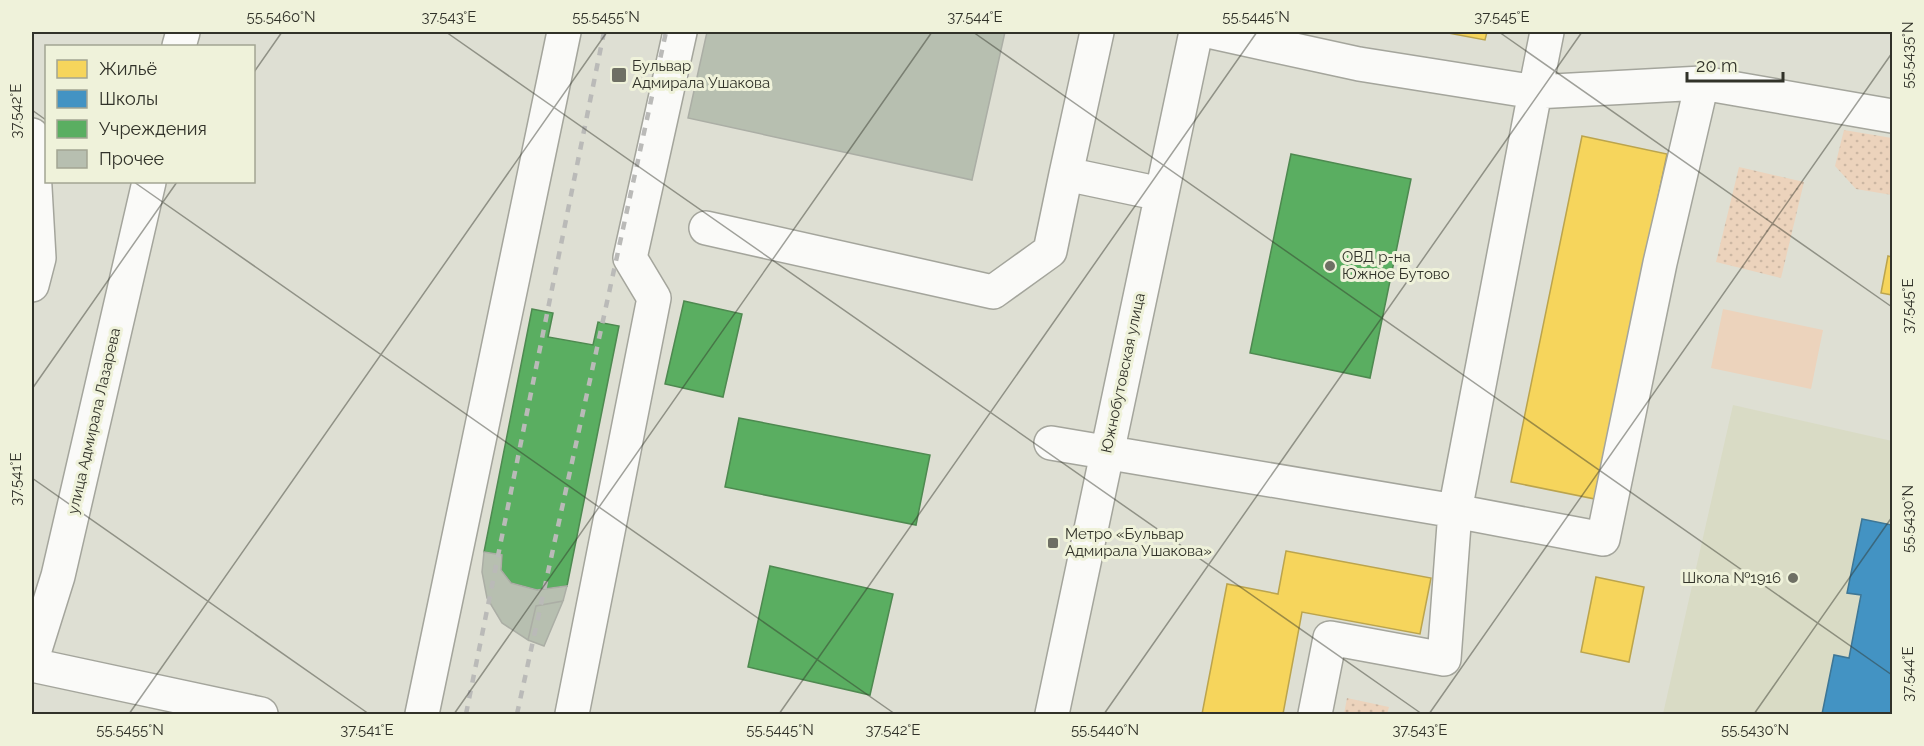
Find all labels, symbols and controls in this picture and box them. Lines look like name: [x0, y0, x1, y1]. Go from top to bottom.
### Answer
text: 55.5460°N: [246, 8, 316, 26]
text: 37.543°E: [422, 8, 476, 26]
text: 55.5455°N: [572, 8, 640, 26]
text: 37.544°E: [947, 8, 1003, 26]
text: 55.5445°N: [1222, 8, 1290, 26]
text: 37.545°E: [1474, 8, 1530, 26]
text: 55.5435°N: [1899, 21, 1917, 89]
legend: [45, 45, 255, 183]
scale bar: [1687, 45, 1783, 83]
text: 20 m: [1696, 55, 1738, 76]
place label: Бульвар Адмирала Ушакова: [632, 57, 770, 92]
text: Жильё: [99, 58, 157, 79]
marker: Бульвар Адмирала Ушакова: [610, 66, 628, 84]
text: 37.542°E: [7, 84, 25, 138]
text: Школы: [99, 88, 158, 109]
text: Учреждения: [99, 118, 207, 139]
text: Прочее: [99, 148, 165, 169]
place label: ОВД р-на Южное Бутово: [1342, 248, 1450, 283]
marker: ОВД р-на Южное Бутово: [1323, 259, 1337, 273]
text: 37.545°E: [1899, 278, 1917, 334]
street label: Южнобутовская улица: [1097, 291, 1149, 455]
street label: улица Адмирала Лазарева: [64, 326, 124, 516]
text: 37.541°E: [7, 452, 25, 506]
text: 55.5430°N: [1899, 485, 1917, 553]
place label: Метро «Бульвар Адмирала Ушакова»: [1065, 525, 1212, 560]
marker: Метро «Бульвар Адмирала Ушакова»: [1046, 536, 1060, 550]
place label: Школа №1916: [1682, 569, 1781, 587]
marker: Школа №1916: [1786, 571, 1800, 585]
text: 37.544°E: [1899, 646, 1917, 702]
text: 55.5455°N: [96, 721, 164, 739]
text: 37.541°E: [340, 721, 394, 739]
text: 55.5445°N: [746, 721, 814, 739]
text: 37.542°E: [866, 721, 920, 739]
text: 55.5440°N: [1071, 721, 1139, 739]
text: 37.543°E: [1393, 721, 1447, 739]
text: 55.5430°N: [1721, 721, 1789, 739]

